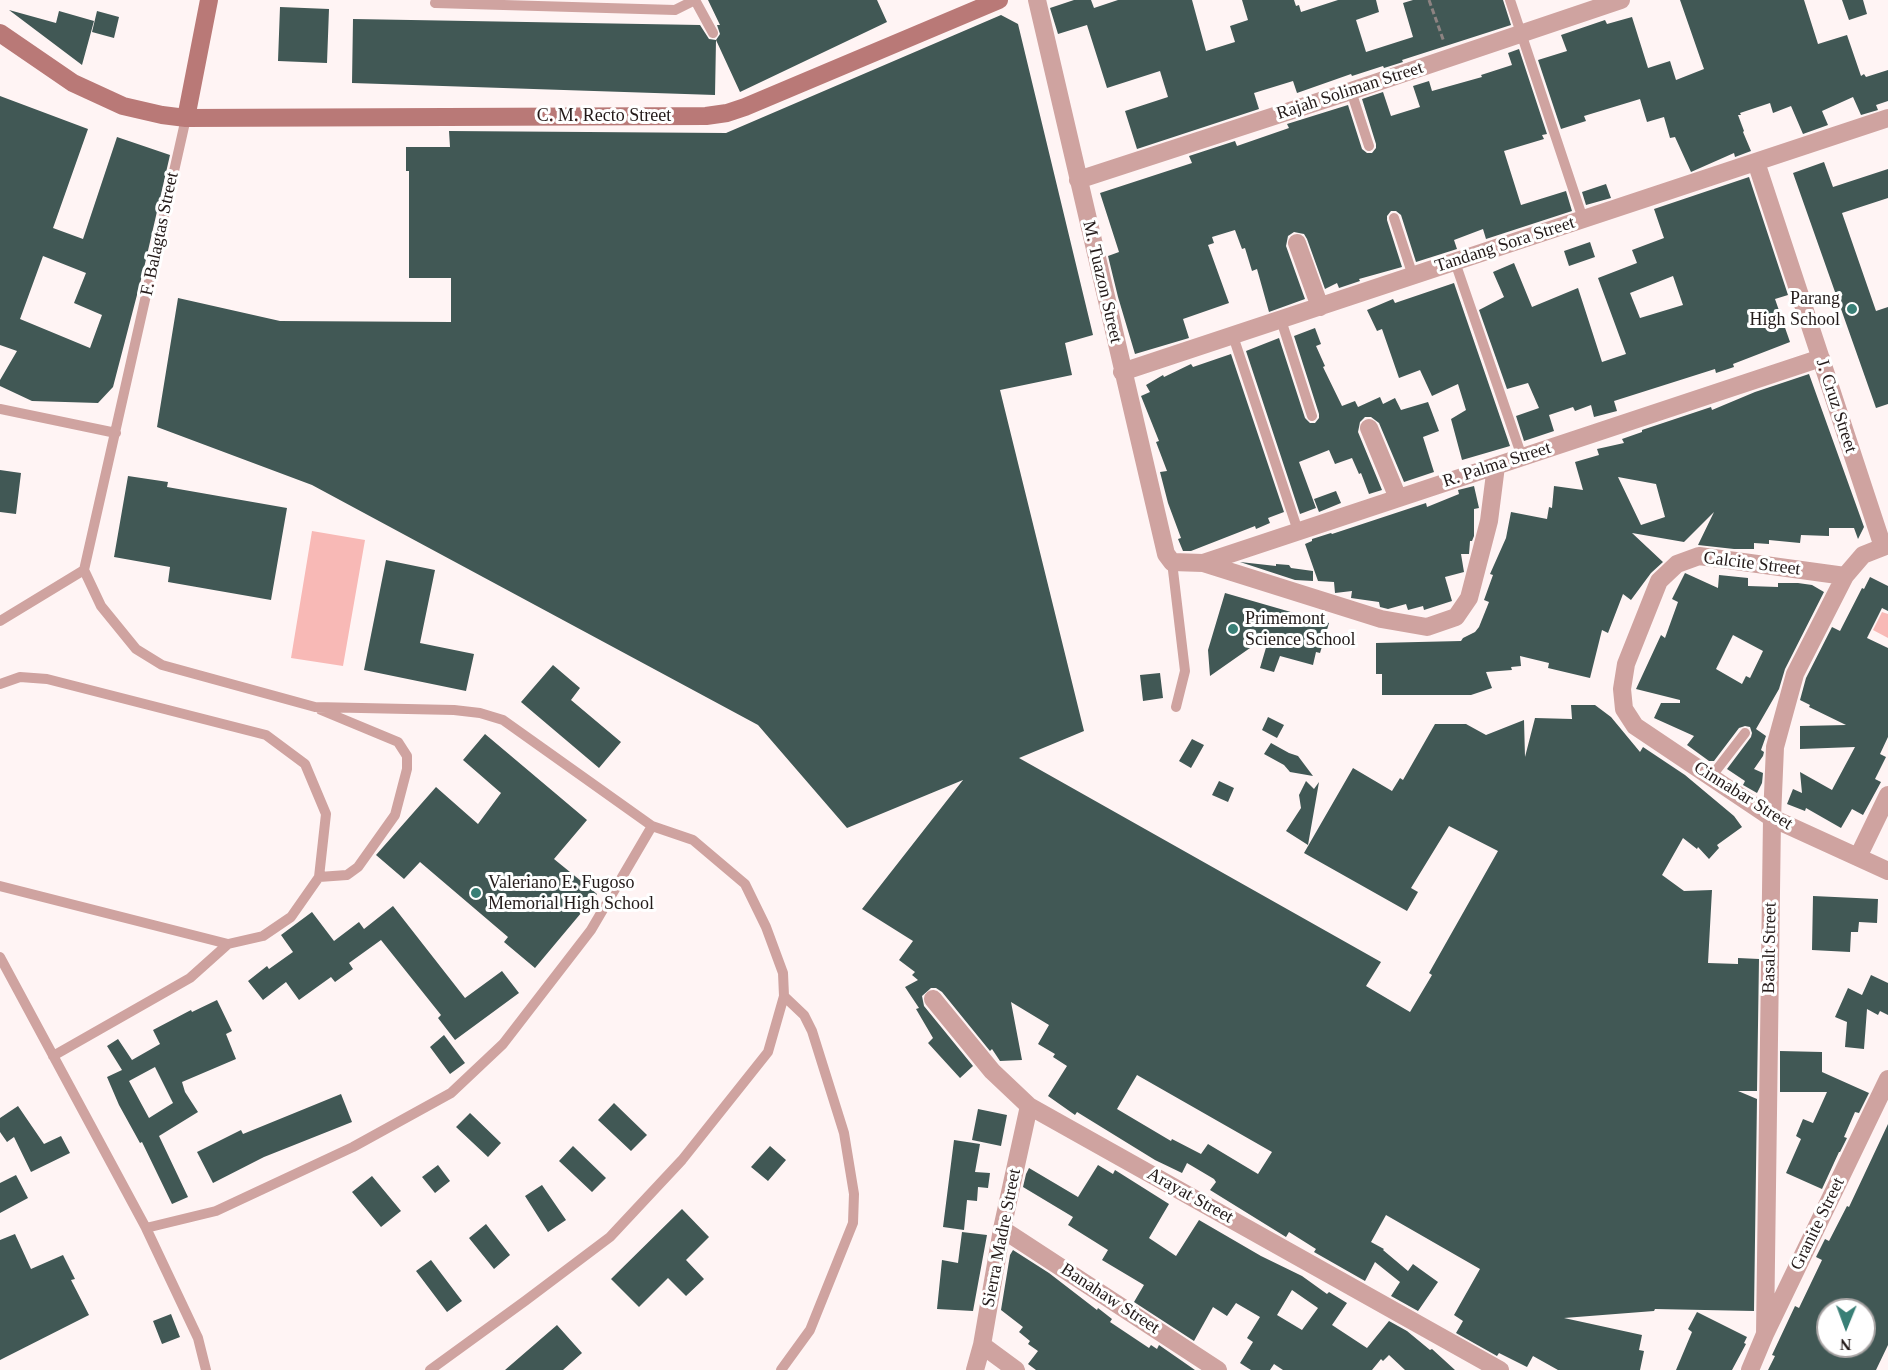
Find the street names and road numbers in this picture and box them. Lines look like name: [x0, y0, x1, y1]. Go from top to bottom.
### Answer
street label: Rajah Soliman Street: [1274, 57, 1426, 125]
street label: C. M. Recto Street: [537, 105, 671, 127]
street label: F. Balagtas Street: [136, 170, 184, 298]
street label: Tandang Sora Street: [1432, 212, 1578, 278]
street label: M. Tuazon Street: [1077, 219, 1127, 345]
street label: J. Cruz Street: [1811, 356, 1861, 456]
street label: R. Palma Street: [1440, 437, 1554, 493]
street label: Calcite Street: [1702, 547, 1802, 581]
street label: Cinnabar Street: [1690, 757, 1796, 835]
street label: Basalt Street: [1758, 902, 1782, 994]
street label: Arayat Street: [1143, 1163, 1237, 1229]
street label: Sierra Madre Street: [978, 1167, 1026, 1309]
street label: Granite Street: [1786, 1174, 1850, 1274]
street label: Banahaw Street: [1057, 1259, 1163, 1339]

